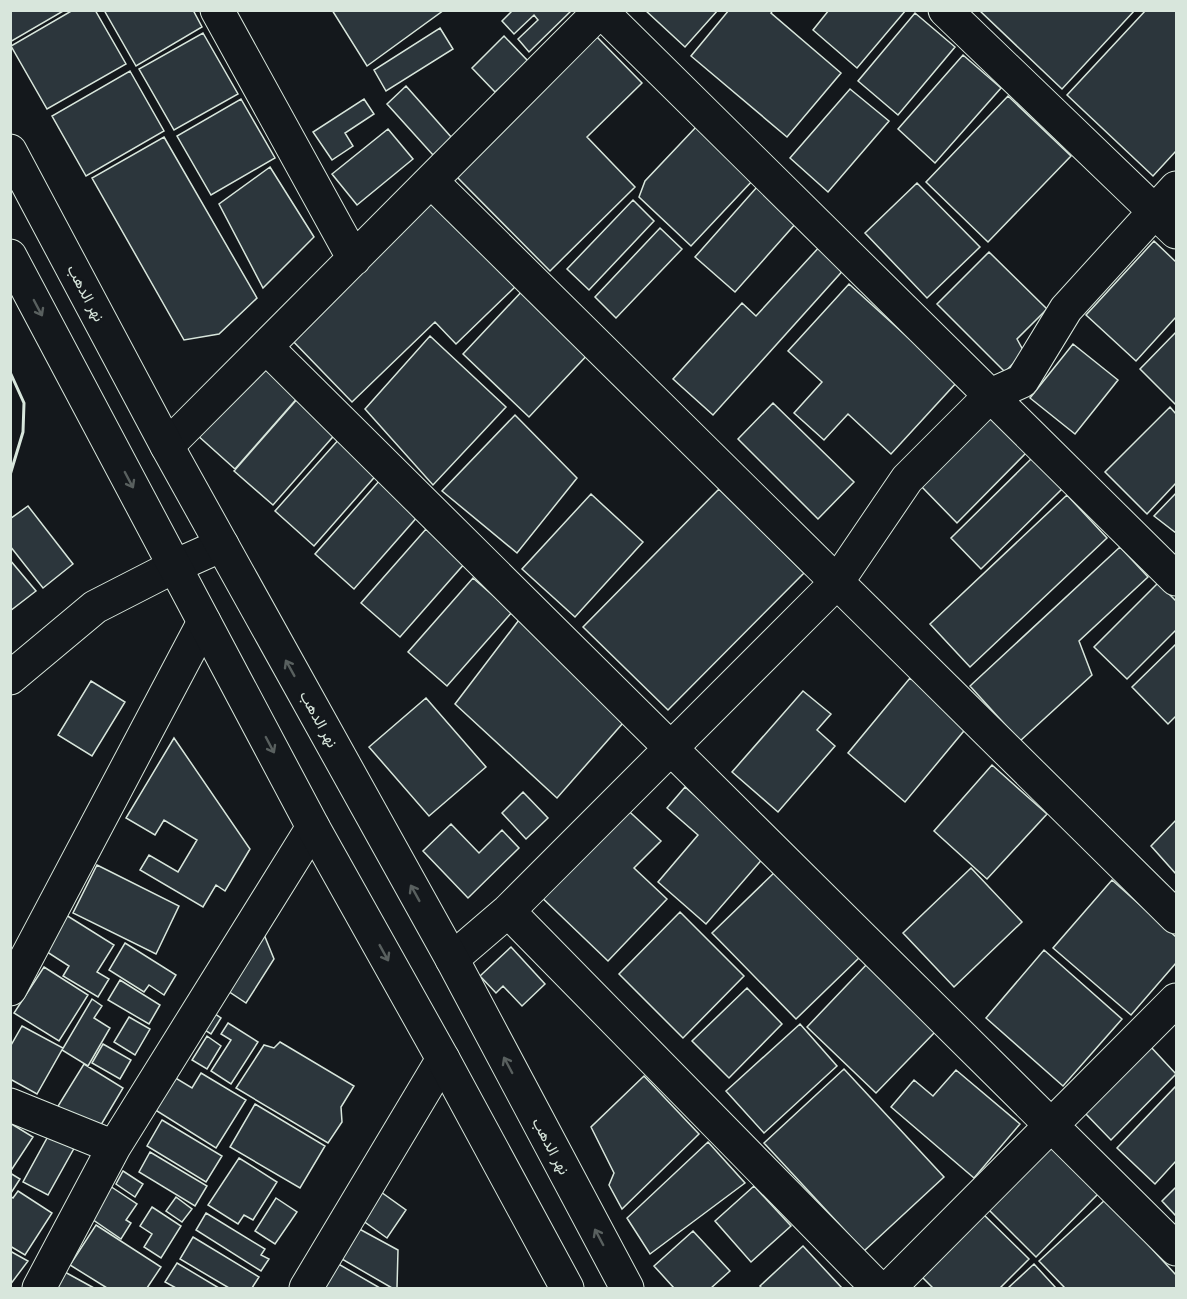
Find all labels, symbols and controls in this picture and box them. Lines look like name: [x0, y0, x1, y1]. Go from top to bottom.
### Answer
street label: نهر الدهب: [63, 262, 108, 325]
one-way arrow: [33, 298, 44, 316]
one-way arrow: [124, 471, 136, 489]
one-way arrow: [284, 659, 295, 677]
street label: نهر الدهب: [296, 688, 341, 751]
one-way arrow: [264, 736, 276, 753]
one-way arrow: [409, 885, 421, 902]
one-way arrow: [378, 944, 390, 961]
one-way arrow: [502, 1056, 513, 1074]
street label: نهر الدهب: [528, 1115, 573, 1178]
one-way arrow: [593, 1229, 605, 1246]

